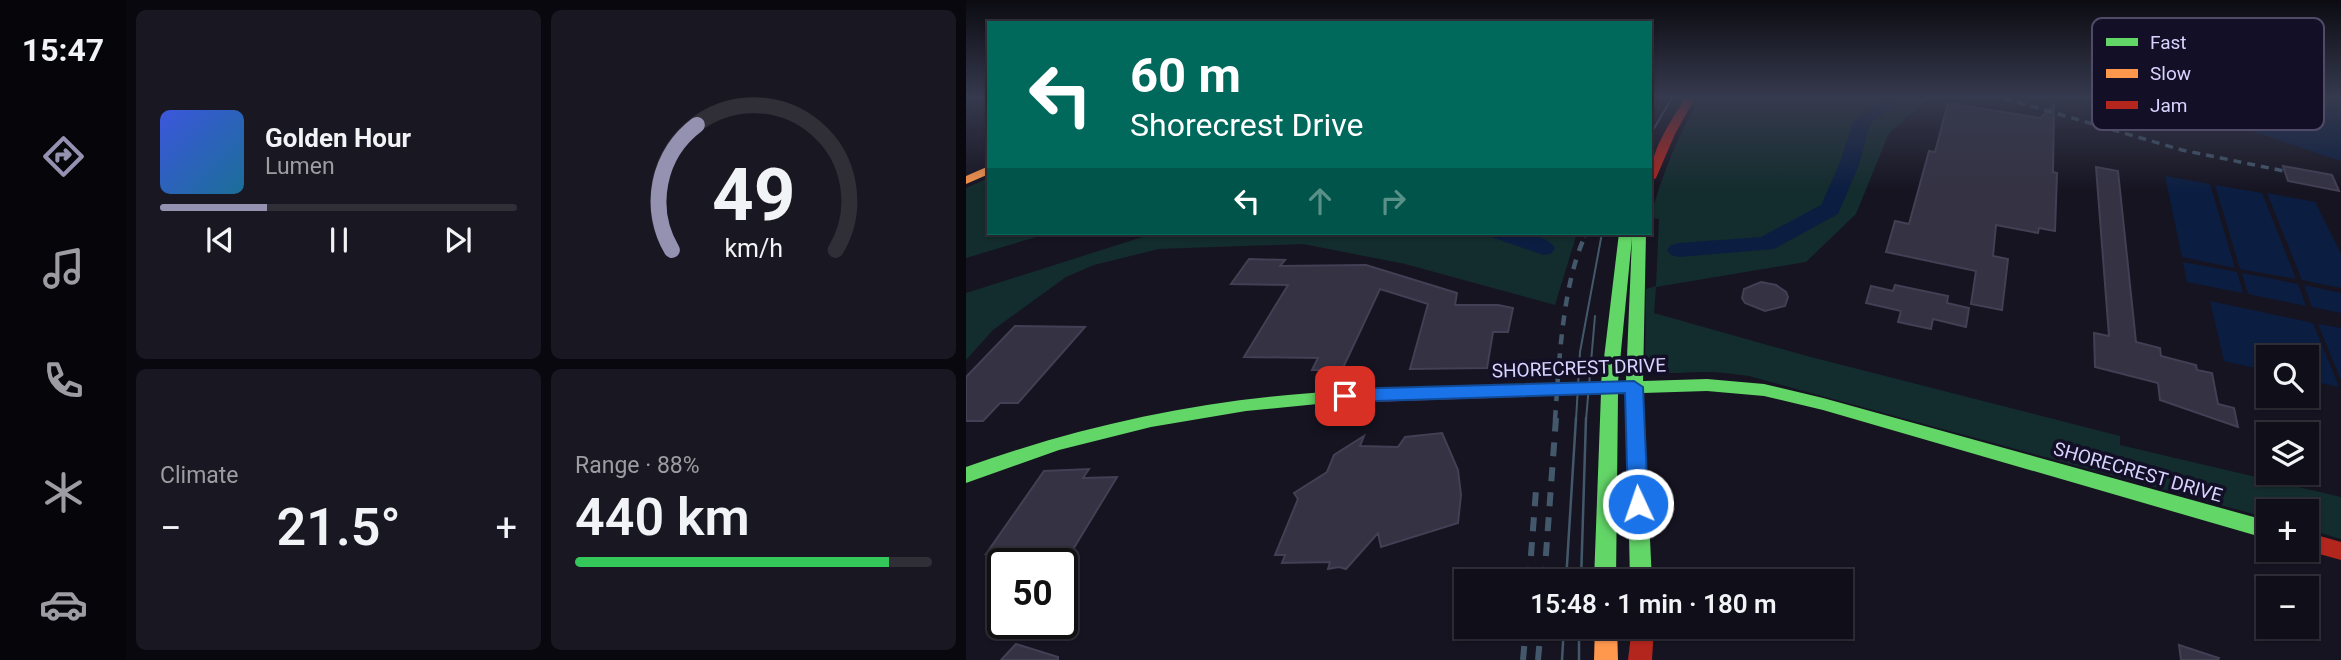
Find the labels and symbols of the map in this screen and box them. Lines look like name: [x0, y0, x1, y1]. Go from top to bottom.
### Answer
legend: [2092, 18, 2324, 130]
text: Fast: [2150, 31, 2187, 54]
text: Slow: [2150, 62, 2191, 85]
text: Jam: [2150, 94, 2187, 117]
street label: SHORECREST DRIVE: [1491, 353, 1667, 383]
pin: [1315, 366, 1375, 426]
street label: SHORECREST DRIVE: [2051, 437, 2225, 507]
position arrow: [1601, 467, 1675, 541]
speed limit sign: 50: [987, 548, 1078, 639]

